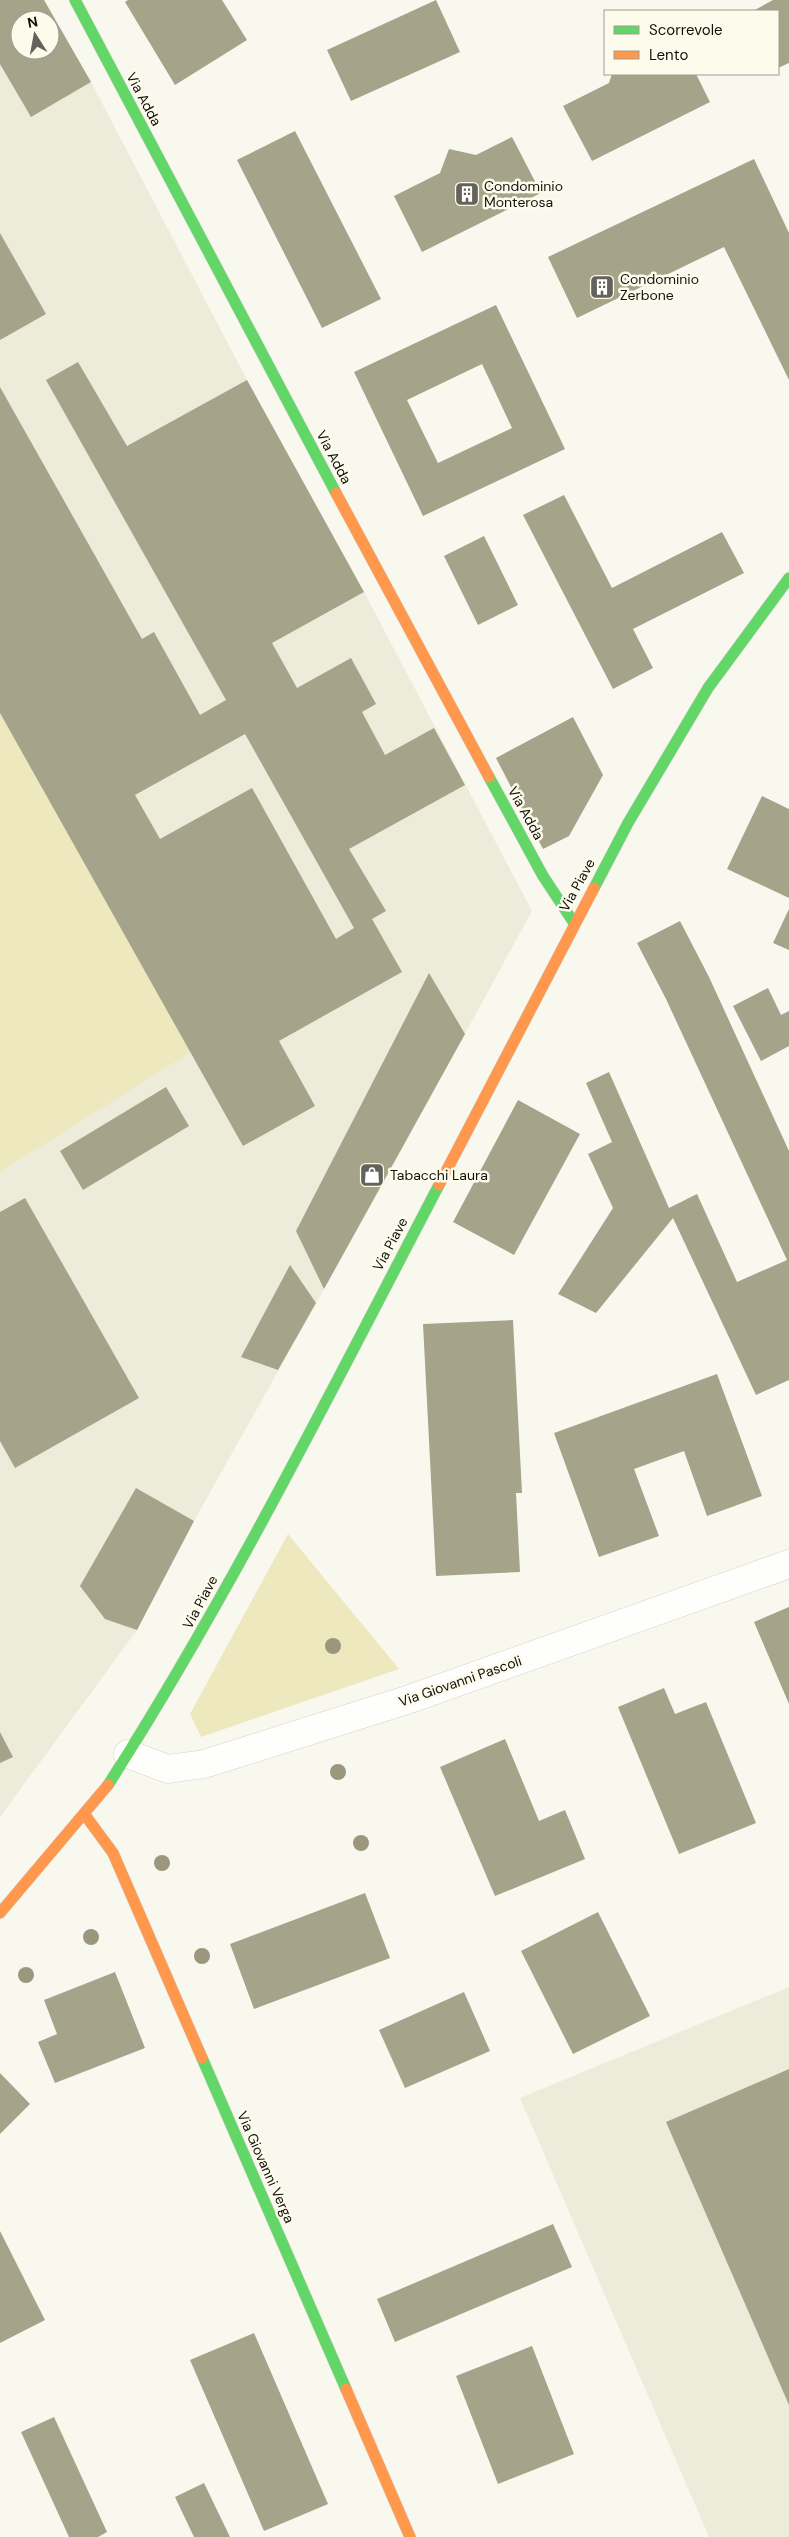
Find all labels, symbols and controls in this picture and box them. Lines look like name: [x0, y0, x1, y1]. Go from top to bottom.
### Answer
north arrow: [10, 10, 60, 60]
legend: [604, 10, 779, 75]
text: N: [26, 12, 39, 32]
text: Scorrevole: [649, 20, 723, 40]
text: Lento: [649, 45, 688, 65]
street label: Via Adda: [122, 69, 166, 129]
place label: Condominio Monterosa: [484, 177, 563, 211]
building icon: Condominio Monterosa: [454, 181, 480, 207]
place label: Condominio Zerbone: [620, 270, 699, 304]
building icon: Condominio Zerbone: [589, 274, 615, 300]
street label: Via Adda: [312, 427, 356, 487]
street label: Via Adda: [504, 783, 548, 843]
street label: Via Piave: [555, 855, 599, 915]
shop icon: Tabacchi Laura: [359, 1162, 385, 1188]
place label: Tabacchi Laura: [390, 1166, 488, 1184]
street label: Via Piave: [368, 1214, 412, 1274]
street label: Via Piave: [178, 1572, 222, 1632]
street label: Via Giovanni Pascoli: [396, 1651, 524, 1711]
street label: Via Giovanni Verga: [233, 2108, 299, 2226]

